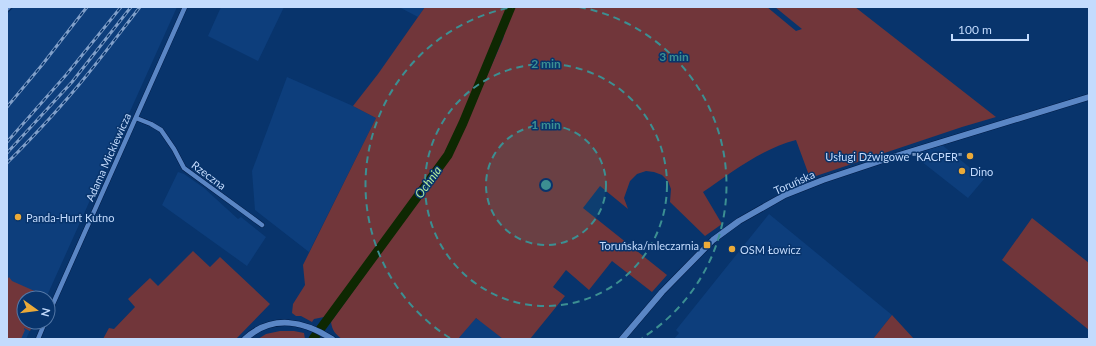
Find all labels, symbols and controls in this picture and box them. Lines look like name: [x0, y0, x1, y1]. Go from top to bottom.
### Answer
scale bar: [952, 16, 1028, 42]
text: 100 m: [958, 22, 992, 37]
text: 3 min: [659, 49, 689, 64]
text: 2 min: [531, 56, 561, 71]
street label: Adama Mickiewicza: [83, 111, 133, 203]
text: 1 min: [531, 117, 561, 132]
place label: Usługi Dźwigowe "KACPER": [825, 150, 962, 163]
marker: Usługi Dźwigowe "KACPER": [965, 151, 975, 161]
street label: Rzeczna: [189, 158, 229, 192]
water label: Ochnia: [411, 163, 445, 201]
place label: Dino: [970, 165, 993, 178]
marker: Dino: [957, 166, 967, 176]
street label: Toruńska: [771, 167, 817, 197]
centre of rings: [539, 178, 553, 192]
place label: Panda-Hurt Kutno: [26, 211, 114, 224]
marker: Panda-Hurt Kutno: [13, 212, 23, 222]
place label: Toruńska/mleczarnia: [599, 239, 699, 252]
marker: Toruńska/mleczarnia: [702, 240, 712, 250]
place label: OSM Łowicz: [740, 243, 801, 256]
marker: OSM Łowicz: [727, 244, 737, 254]
north arrow: [16, 290, 56, 330]
text: N: [39, 307, 54, 318]

